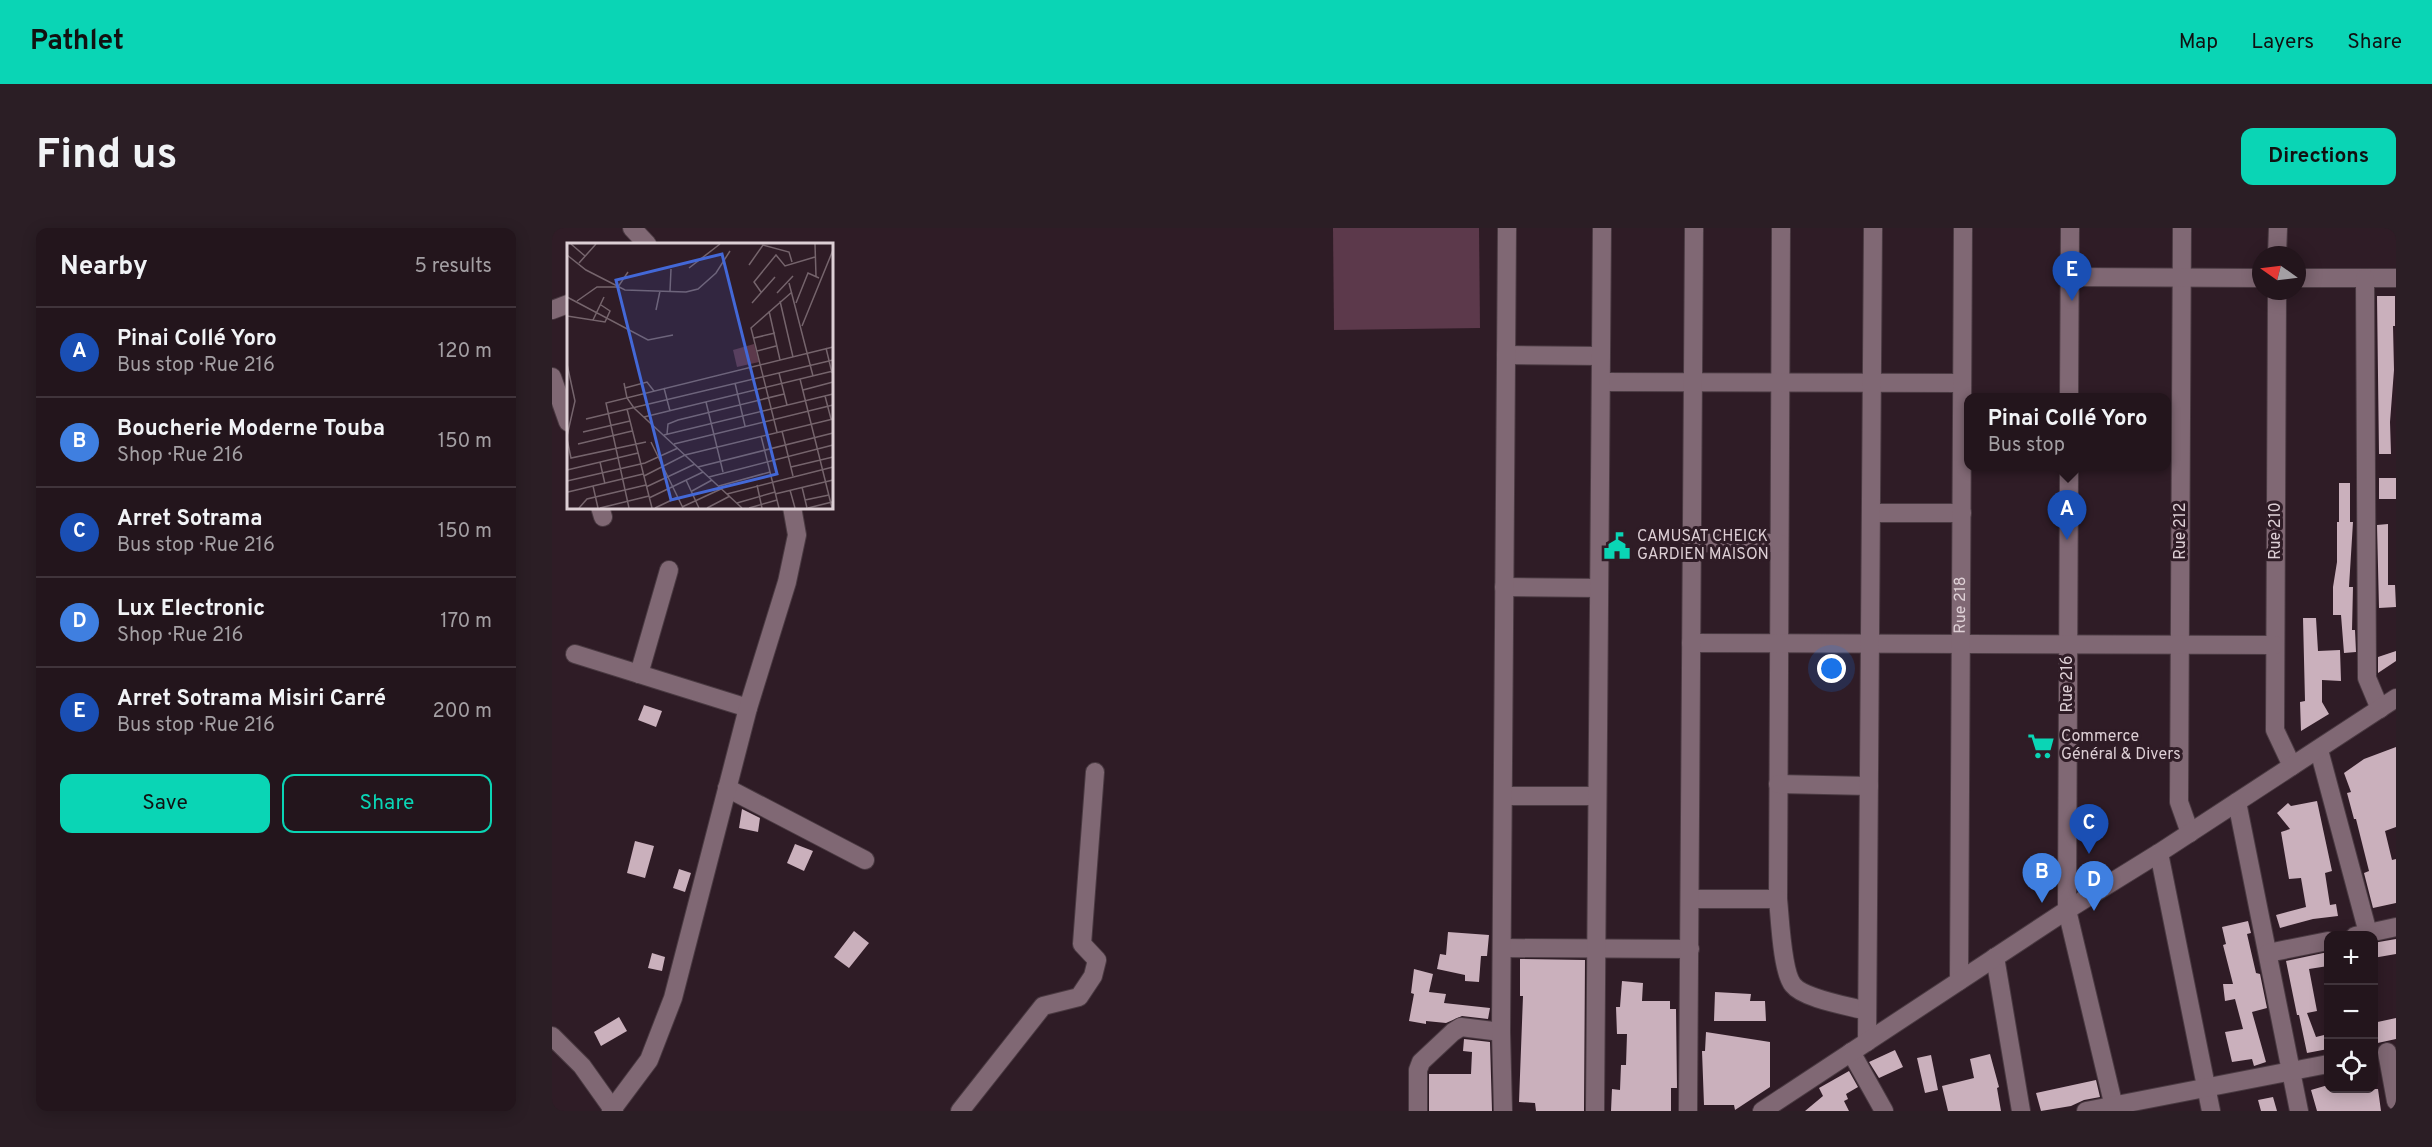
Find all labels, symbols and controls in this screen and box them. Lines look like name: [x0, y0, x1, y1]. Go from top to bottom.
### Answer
text: Pathlet: [30, 24, 124, 60]
text: Map: [2179, 29, 2218, 56]
text: Layers: [2251, 29, 2314, 56]
text: Share: [2347, 29, 2402, 56]
button: Directions: [2241, 128, 2396, 185]
text: Find us: [36, 130, 177, 183]
inset map: [567, 243, 832, 508]
north arrow: [2252, 246, 2306, 300]
text: Nearby: [60, 251, 148, 284]
pin: E: [2052, 251, 2092, 301]
text: 5 results: [415, 254, 492, 280]
text: Pinai Collé Yoro: [117, 326, 277, 353]
text: A: [72, 339, 87, 365]
text: 120 m: [438, 339, 492, 365]
text: Bus stop · Rue 216: [117, 353, 275, 379]
popup: [1964, 393, 2171, 471]
text: Pinai Collé Yoro: [1988, 406, 2147, 433]
text: Boucherie Moderne Touba: [117, 416, 385, 443]
text: B: [73, 429, 86, 455]
text: 150 m: [438, 429, 492, 455]
text: Bus stop: [1988, 433, 2065, 459]
text: Shop · Rue 216: [117, 443, 244, 469]
pin: A: [2048, 490, 2086, 540]
street label: Rue 212: [2171, 502, 2191, 560]
street label: Rue 210: [2266, 502, 2286, 560]
text: Arret Sotrama: [117, 506, 263, 533]
text: C: [73, 519, 86, 545]
text: 150 m: [438, 519, 492, 545]
place label: CAMUSAT CHEICK GARDIEN MAISON: [1637, 527, 1769, 565]
public building icon: CAMUSAT CHEICK GARDIEN MAISON: [1602, 531, 1632, 561]
text: Bus stop · Rue 216: [117, 533, 275, 559]
street label: Rue 218: [1951, 576, 1971, 634]
text: Lux Electronic: [117, 596, 265, 623]
text: D: [72, 609, 87, 635]
text: 170 m: [440, 609, 492, 635]
text: Shop · Rue 216: [117, 623, 244, 649]
your location: [1817, 654, 1846, 683]
street label: Rue 216: [2058, 655, 2078, 713]
text: Arret Sotrama Misiri Carré: [117, 686, 386, 713]
text: E: [73, 699, 86, 725]
text: 200 m: [433, 699, 492, 725]
text: Bus stop · Rue 216: [117, 713, 275, 739]
place label: Commerce Général & Divers: [2061, 727, 2181, 765]
supermarket icon: Commerce Général & Divers: [2026, 731, 2056, 761]
button: Save: [60, 774, 270, 833]
button: Share: [282, 774, 492, 833]
pin: C: [2070, 804, 2108, 854]
pin: B: [2022, 854, 2062, 903]
pin: D: [2074, 862, 2114, 911]
map controls: [2324, 931, 2378, 1093]
button: +: [2324, 931, 2378, 985]
button: −: [2324, 985, 2378, 1039]
button: locate: [2324, 1039, 2378, 1093]

